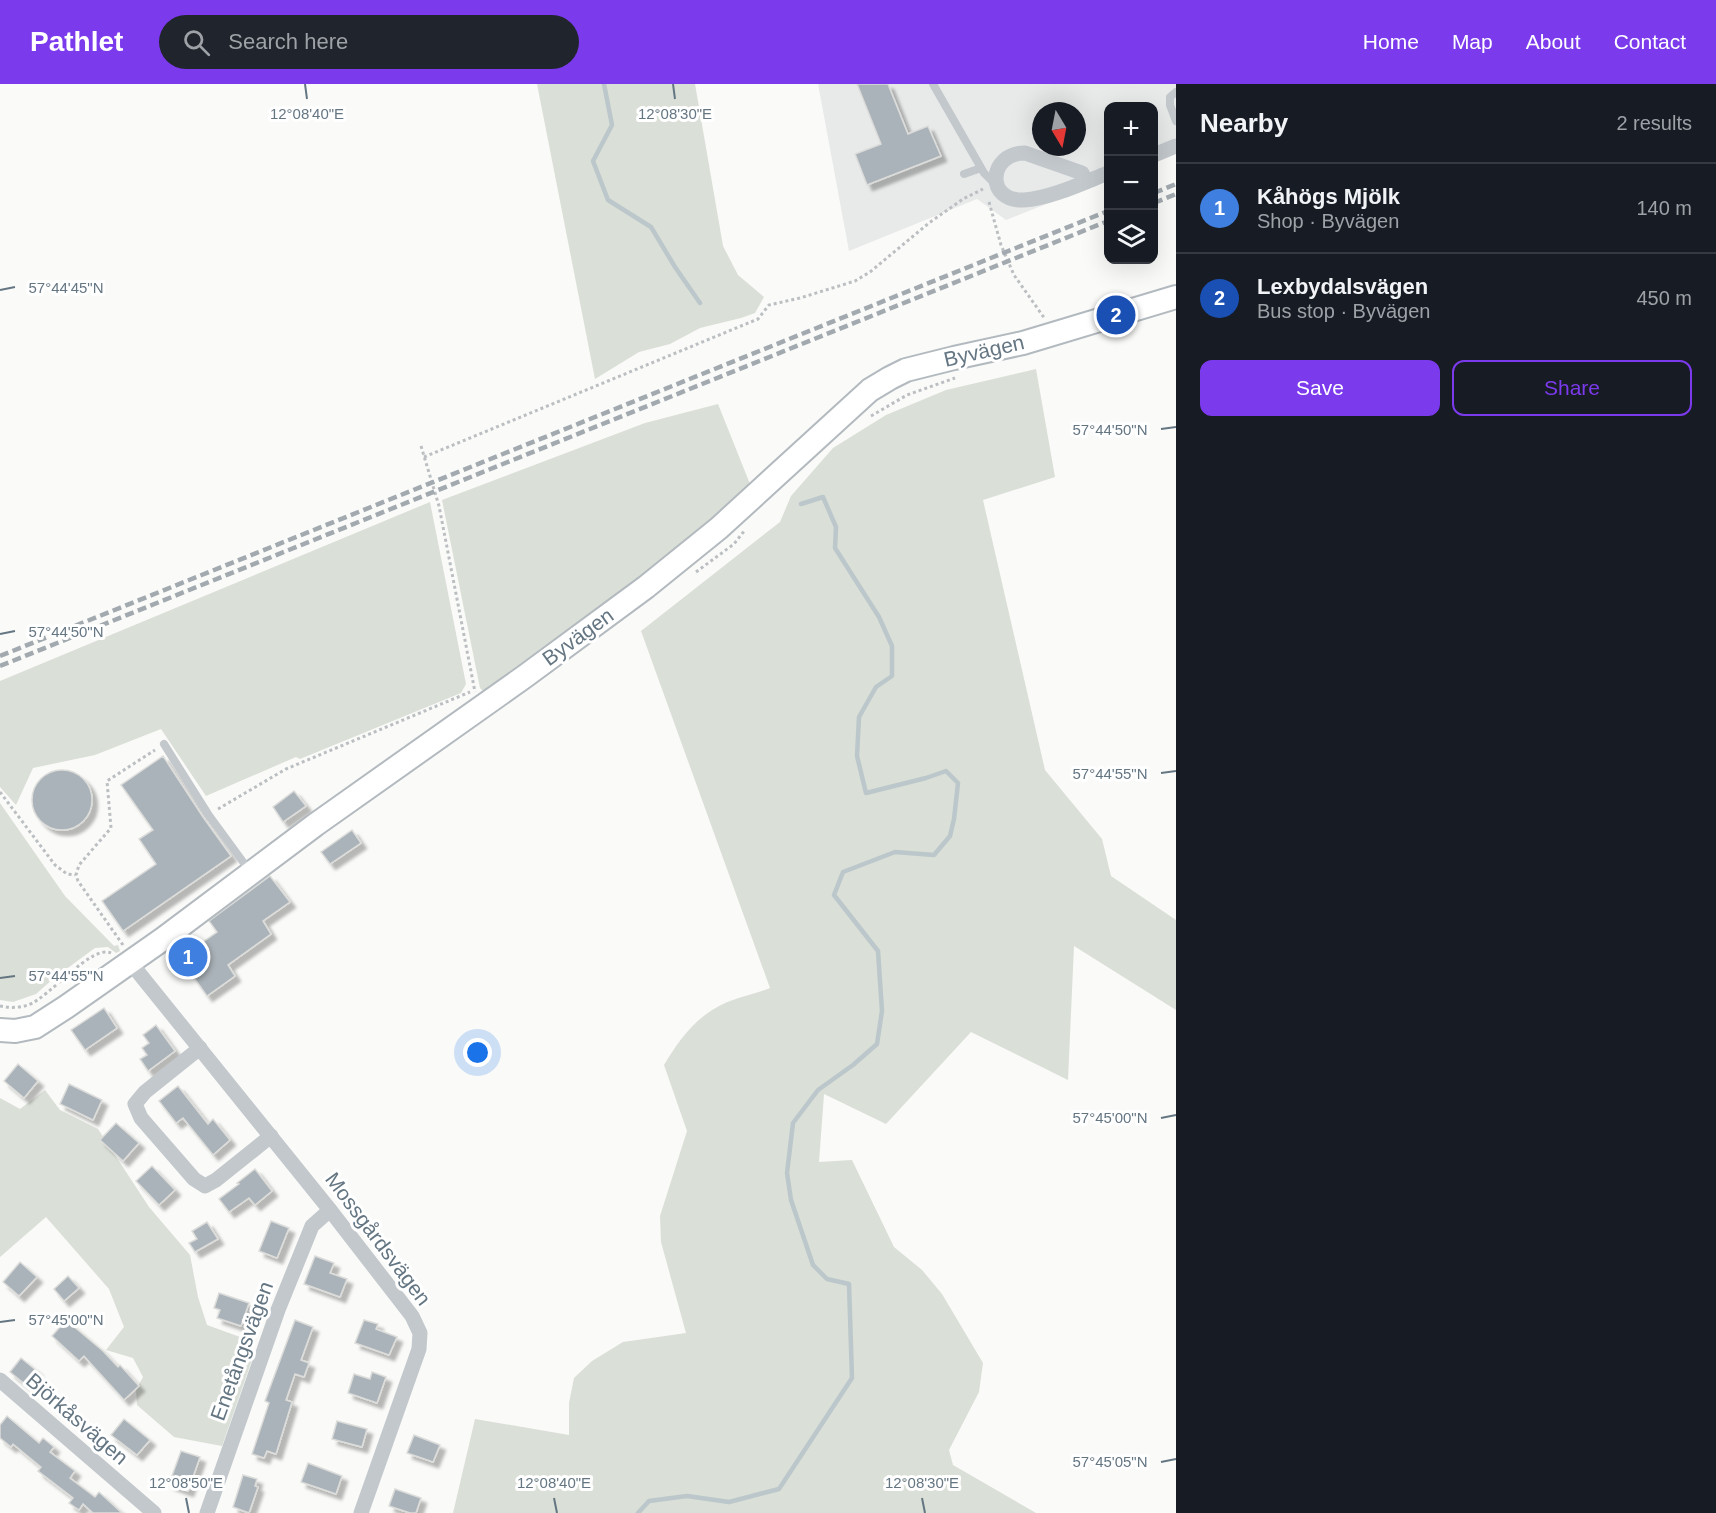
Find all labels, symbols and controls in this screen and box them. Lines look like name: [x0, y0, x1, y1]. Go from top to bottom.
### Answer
search box: [159, 15, 579, 69]
text: Pathlet: [30, 26, 123, 57]
icon: search: [180, 26, 213, 59]
text: Search here: [228, 29, 348, 54]
text: Home: [1363, 30, 1419, 53]
text: Map: [1452, 30, 1493, 53]
text: About: [1526, 30, 1581, 53]
text: Contact: [1614, 30, 1686, 53]
north arrow: [1032, 102, 1086, 156]
map controls: [1104, 102, 1158, 264]
button: +: [1104, 102, 1158, 156]
text: 12°08'40"E: [270, 105, 344, 122]
text: 12°08'30"E: [638, 105, 712, 122]
text: Nearby: [1200, 108, 1288, 138]
text: 2 results: [1616, 112, 1692, 134]
button: −: [1104, 156, 1158, 210]
text: Kåhögs Mjölk: [1257, 184, 1400, 209]
text: 1: [1214, 197, 1225, 219]
text: 140 m: [1636, 197, 1692, 219]
button: layers: [1104, 210, 1158, 264]
text: Shop · Byvägen: [1257, 210, 1399, 232]
text: Lexbydalsvägen: [1257, 274, 1428, 299]
text: 57°44'45"N: [28, 279, 104, 296]
text: 2: [1214, 287, 1225, 309]
text: 450 m: [1636, 287, 1692, 309]
pin: 2: [1096, 292, 1136, 338]
text: Bus stop · Byvägen: [1257, 300, 1430, 322]
street label: Byvägen: [941, 330, 1026, 371]
button: Save: [1200, 360, 1440, 416]
button: Share: [1452, 360, 1692, 416]
text: 57°44'50"N: [1072, 421, 1148, 438]
street label: Byvägen: [538, 603, 618, 670]
text: 57°44'50"N: [28, 623, 104, 640]
text: 57°44'55"N: [1072, 765, 1148, 782]
pin: 1: [168, 934, 207, 980]
text: 57°44'55"N: [28, 967, 104, 984]
your location: [463, 1038, 492, 1067]
text: 57°45'00"N: [1072, 1109, 1148, 1126]
street label: Mossgårdsvägen: [321, 1168, 436, 1309]
street label: Enetångsvägen: [206, 1278, 277, 1423]
text: 57°45'00"N: [28, 1311, 104, 1328]
street label: Björkåsvägen: [22, 1368, 133, 1469]
text: 57°45'05"N: [1072, 1453, 1148, 1470]
text: 12°08'50"E: [149, 1474, 223, 1491]
text: 12°08'40"E: [517, 1474, 591, 1491]
text: 12°08'30"E: [885, 1474, 959, 1491]

